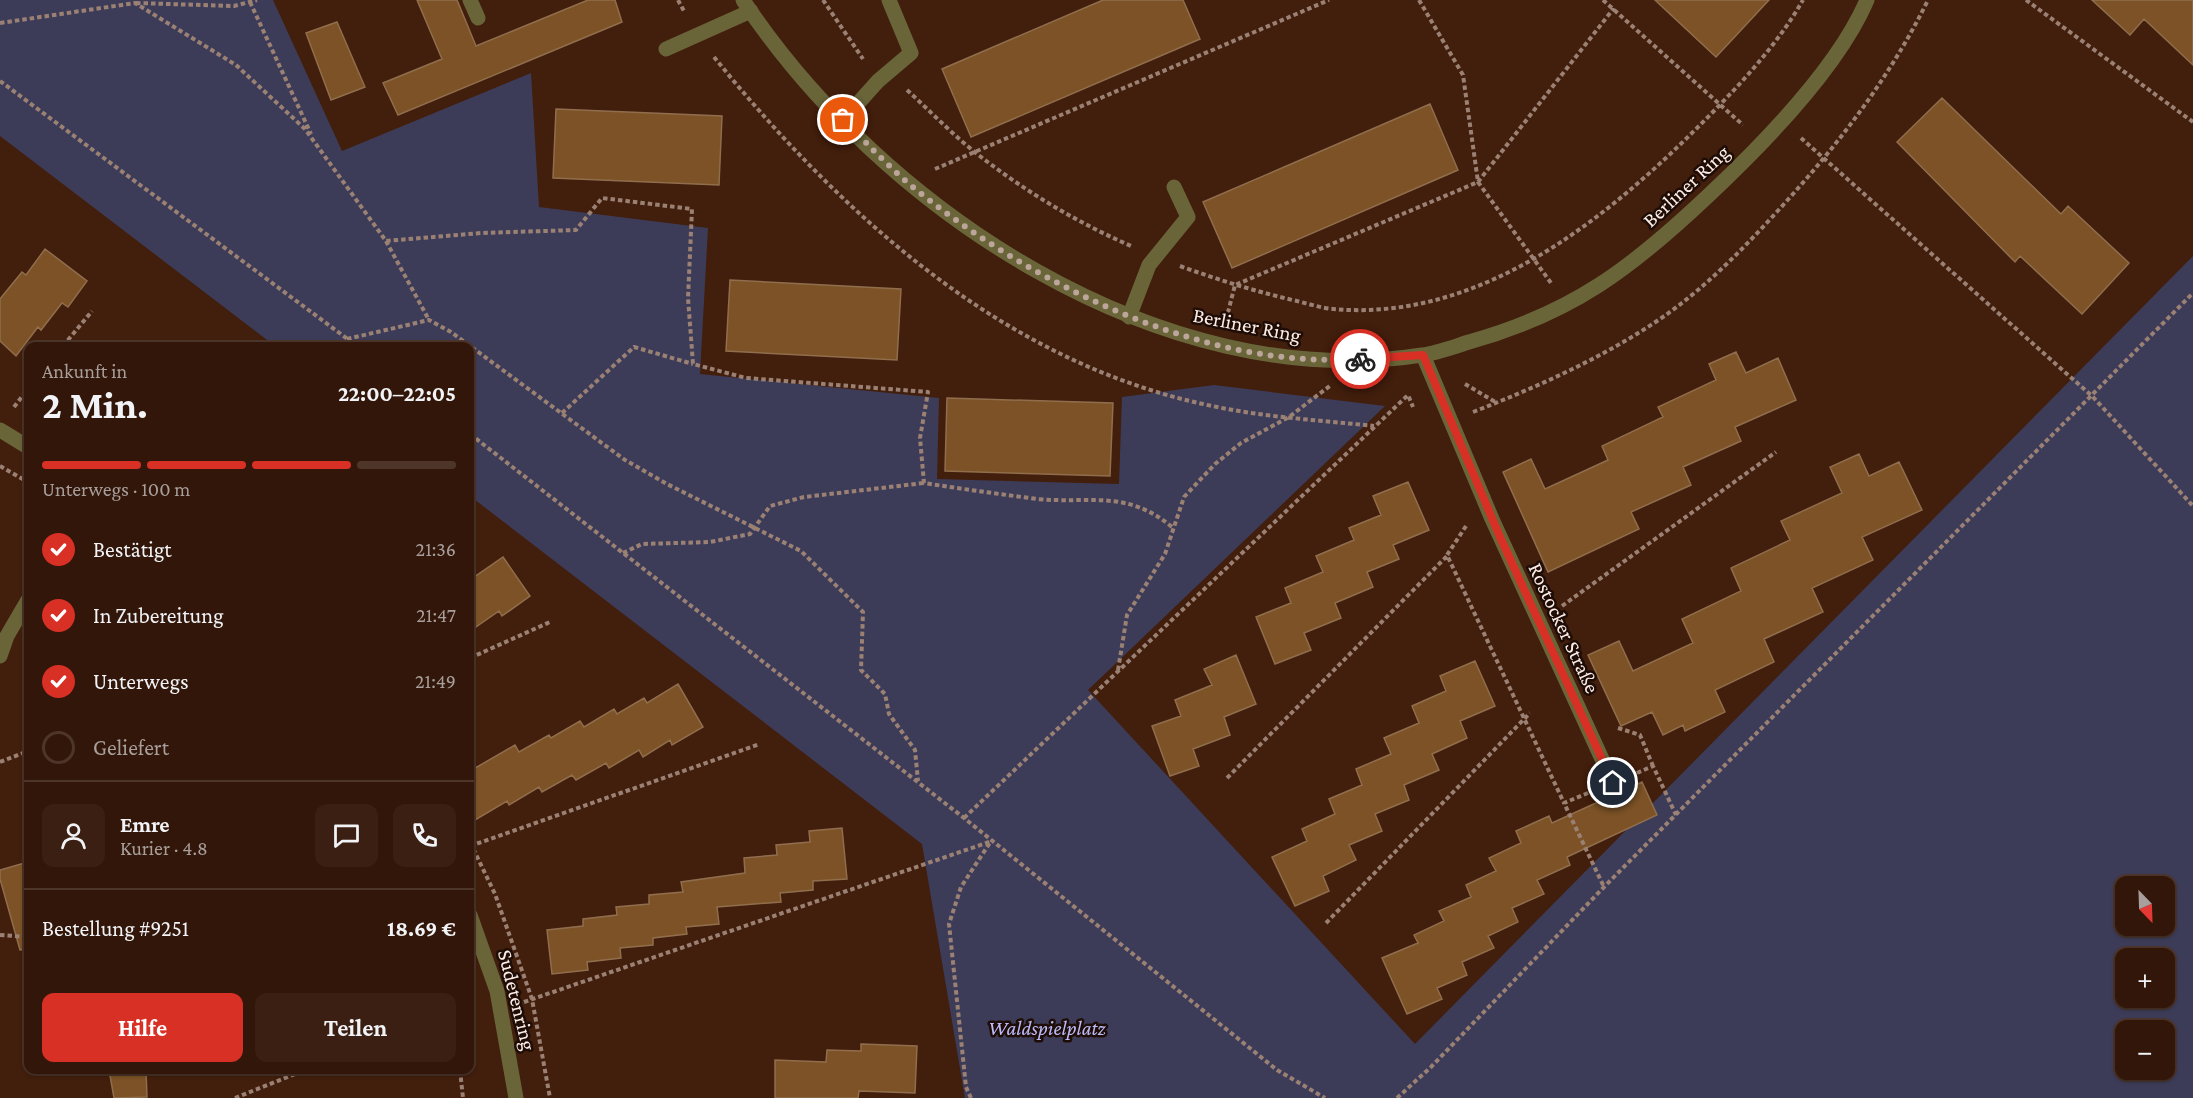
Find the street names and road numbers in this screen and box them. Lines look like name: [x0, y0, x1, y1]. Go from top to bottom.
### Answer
street label: Berliner Ring: [1638, 140, 1734, 232]
street label: Berliner Ring: [1191, 303, 1303, 347]
street label: Rostocker Straße: [1523, 559, 1605, 697]
street label: Sudetenring: [493, 947, 541, 1053]

